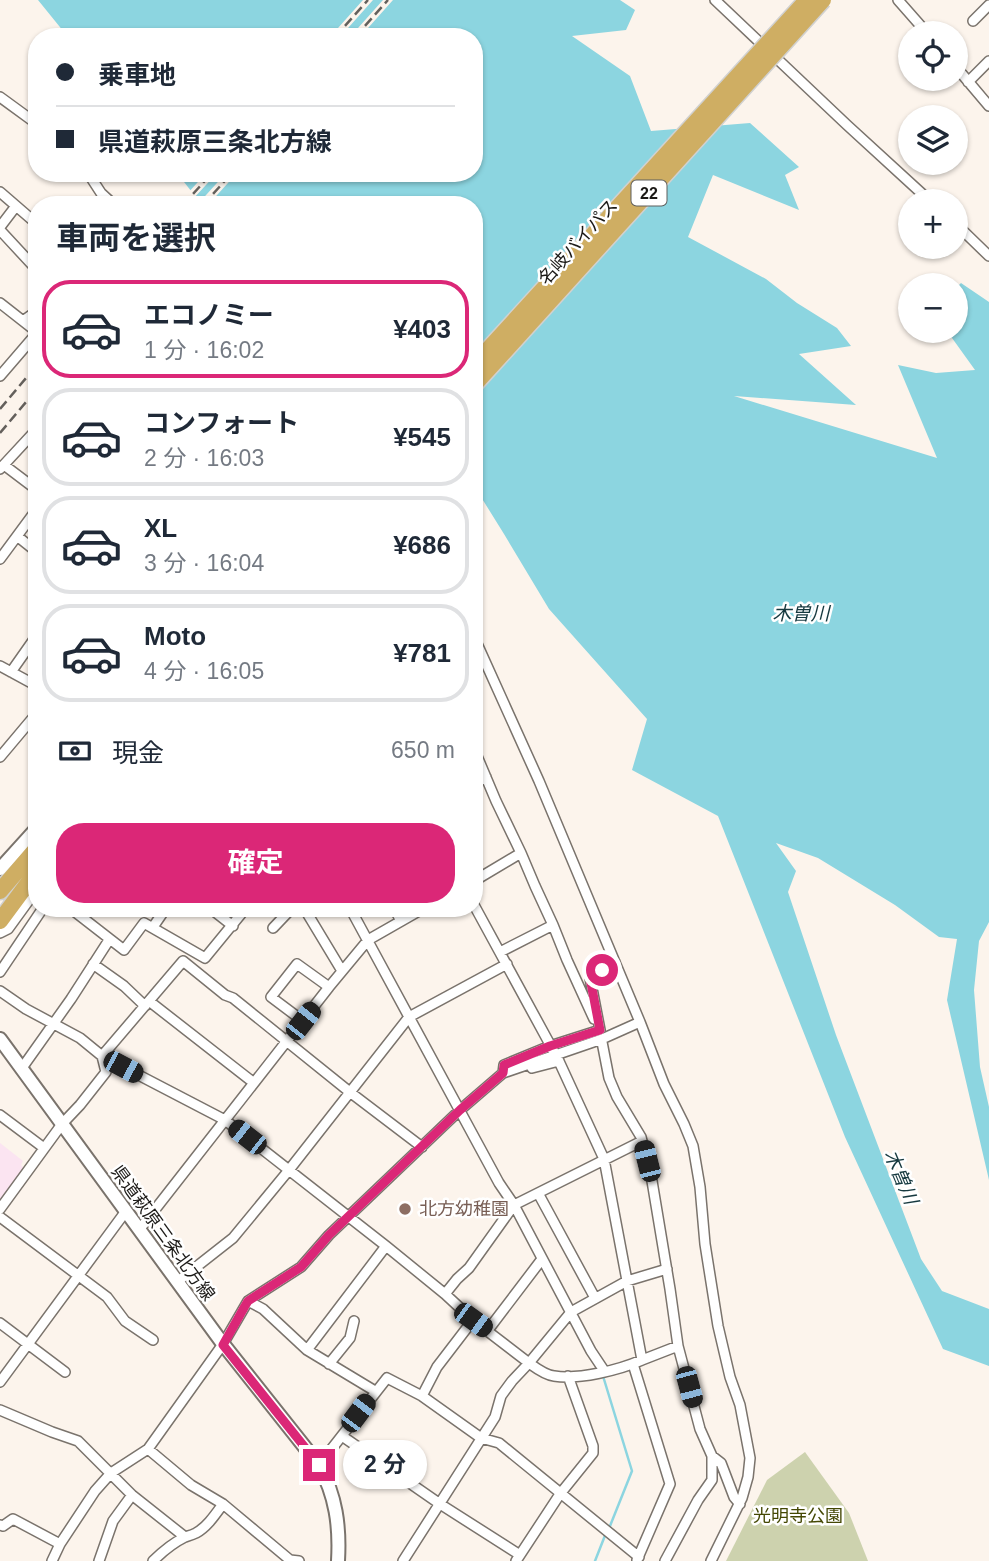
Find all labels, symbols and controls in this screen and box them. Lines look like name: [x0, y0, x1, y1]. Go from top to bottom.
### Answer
map controls: [898, 21, 968, 343]
button: locate: [898, 21, 968, 91]
text: 乗車地: [98, 60, 176, 90]
button: layers: [898, 105, 968, 175]
text: 県道萩原三条北方線: [98, 127, 332, 157]
road number: 22: [632, 181, 666, 206]
button: +: [898, 189, 968, 259]
street label: 名岐バイパス: [535, 195, 621, 289]
text: 車両を選択: [56, 220, 216, 256]
button: −: [898, 273, 968, 343]
icon: car: [60, 298, 123, 361]
text: エコノミー: [144, 300, 274, 330]
text: ¥403: [393, 314, 451, 344]
text: 1 分 · 16:02: [144, 337, 264, 363]
icon: car: [60, 406, 123, 469]
text: コンフォート: [144, 408, 299, 438]
text: ¥545: [393, 422, 451, 452]
text: 2 分 · 16:03: [144, 445, 264, 471]
text: XL: [144, 513, 177, 543]
icon: car: [60, 514, 123, 577]
text: ¥686: [393, 530, 451, 560]
text: 3 分 · 16:04: [144, 550, 264, 576]
water label: 木曽川: [772, 603, 831, 624]
text: Moto: [144, 621, 206, 651]
icon: car: [60, 622, 123, 685]
text: ¥781: [393, 638, 451, 668]
text: 4 分 · 16:05: [144, 658, 264, 684]
icon: cash: [56, 732, 94, 770]
text: 650 m: [391, 737, 455, 763]
text: 現金: [112, 738, 164, 768]
button: 確定: [56, 823, 455, 903]
route start: [586, 954, 618, 986]
car: [282, 998, 325, 1044]
car: [100, 1048, 147, 1086]
car: [224, 1116, 271, 1158]
car: [632, 1138, 663, 1184]
water label: 木曽川: [880, 1147, 923, 1209]
street label: 県道萩原三条北方線: [107, 1162, 219, 1304]
place label: 北方幼稚園: [419, 1199, 509, 1219]
marker: 北方幼稚園: [397, 1201, 413, 1217]
car: [450, 1299, 497, 1341]
car: [674, 1364, 705, 1410]
car: [337, 1390, 380, 1436]
callout: 2 分: [344, 1440, 428, 1490]
route end: [303, 1449, 335, 1481]
text: 2 分: [364, 1451, 406, 1477]
park label: 光明寺公園: [753, 1506, 843, 1526]

